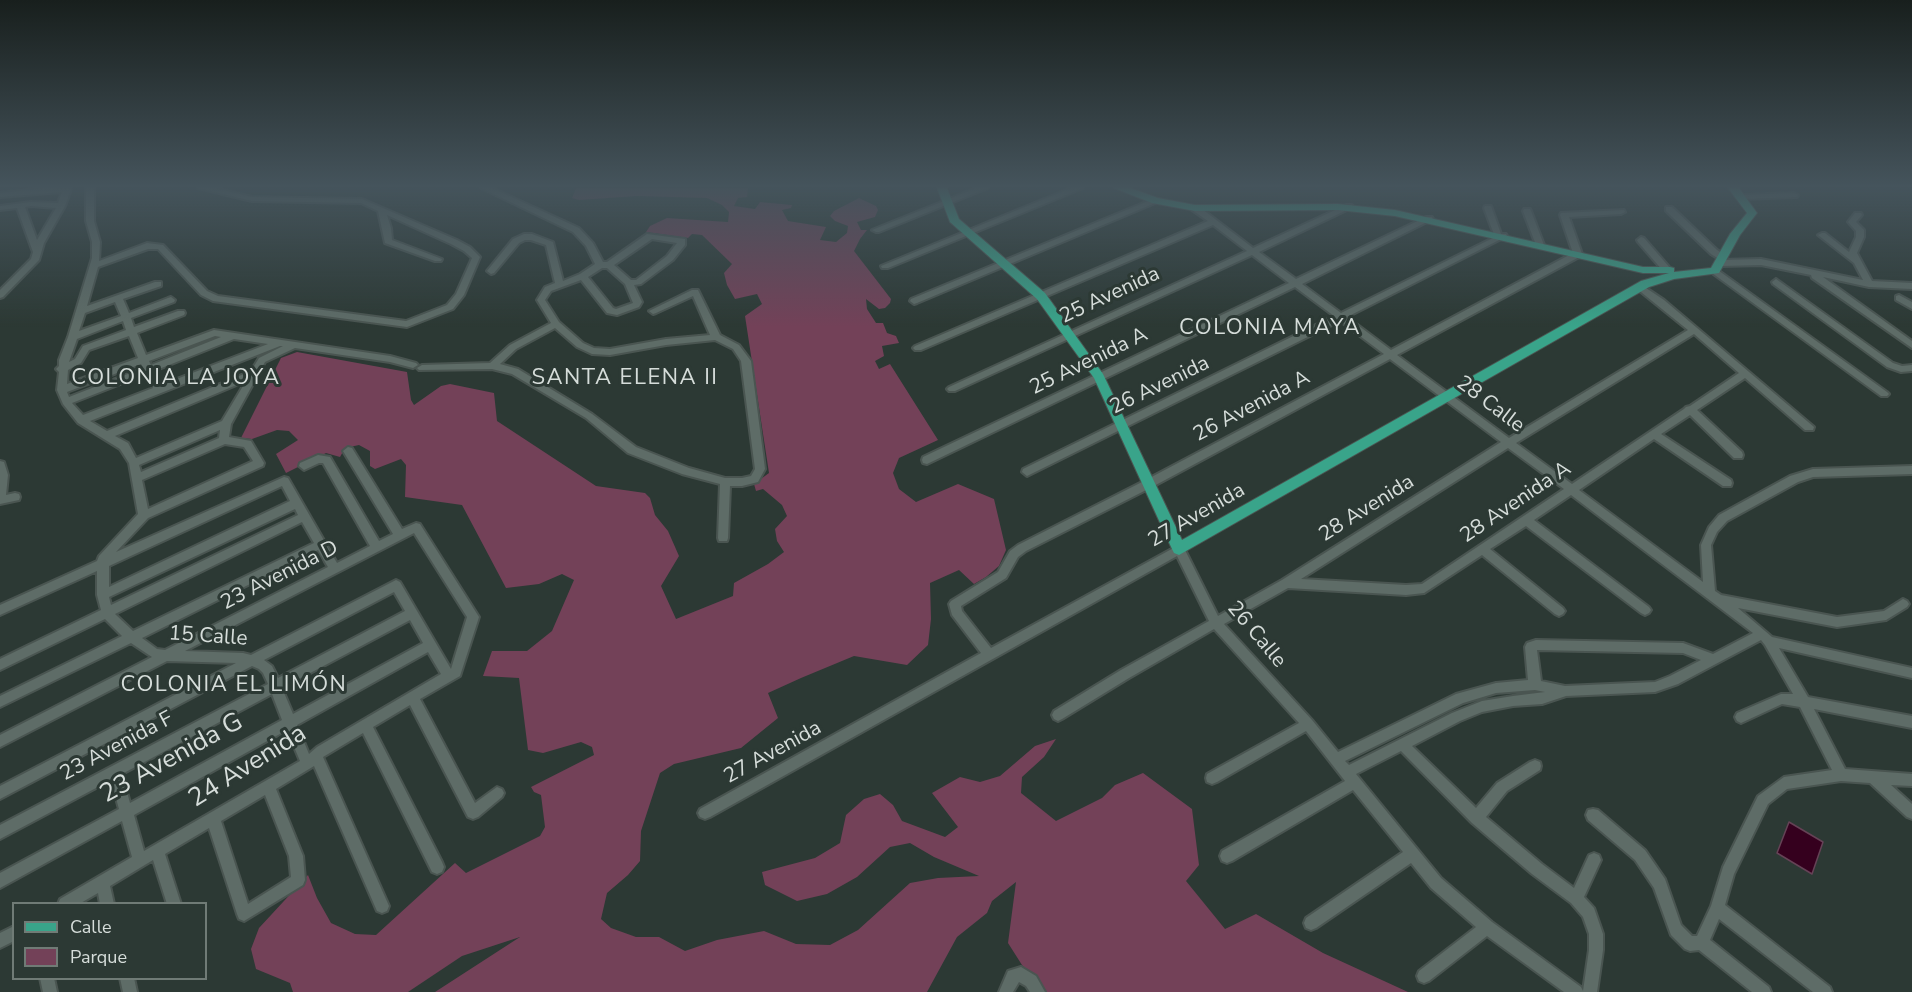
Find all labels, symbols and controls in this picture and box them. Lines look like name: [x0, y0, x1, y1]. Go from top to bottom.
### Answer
street label: 25 Avenida: [1056, 262, 1164, 330]
district label: COLONIA MAYA: [1179, 316, 1361, 342]
street label: 25 Avenida A: [1026, 323, 1152, 401]
street label: 26 Avenida: [1106, 351, 1214, 421]
district label: COLONIA LA JOYA: [71, 366, 281, 392]
district label: SANTA ELENA II: [532, 366, 718, 392]
street label: 26 Avenida A: [1190, 366, 1314, 448]
street label: 28 Calle: [1451, 371, 1529, 439]
street label: 28 Avenida A: [1456, 457, 1576, 549]
street label: 28 Avenida: [1315, 470, 1419, 548]
street label: 27 Avenida: [1144, 478, 1250, 554]
street label: 23 Avenida D: [217, 536, 343, 616]
street label: 26 Calle: [1221, 597, 1291, 673]
street label: 15 Calle: [168, 622, 248, 652]
district label: COLONIA EL LIMÓN: [121, 673, 347, 699]
street label: 23 Avenida F: [56, 707, 178, 787]
street label: 23 Avenida G: [95, 707, 249, 811]
street label: 27 Avenida: [720, 716, 826, 790]
street label: 24 Avenida: [183, 719, 313, 815]
legend: [12, 902, 207, 980]
text: Calle: [70, 915, 112, 939]
text: Parque: [70, 945, 127, 969]

